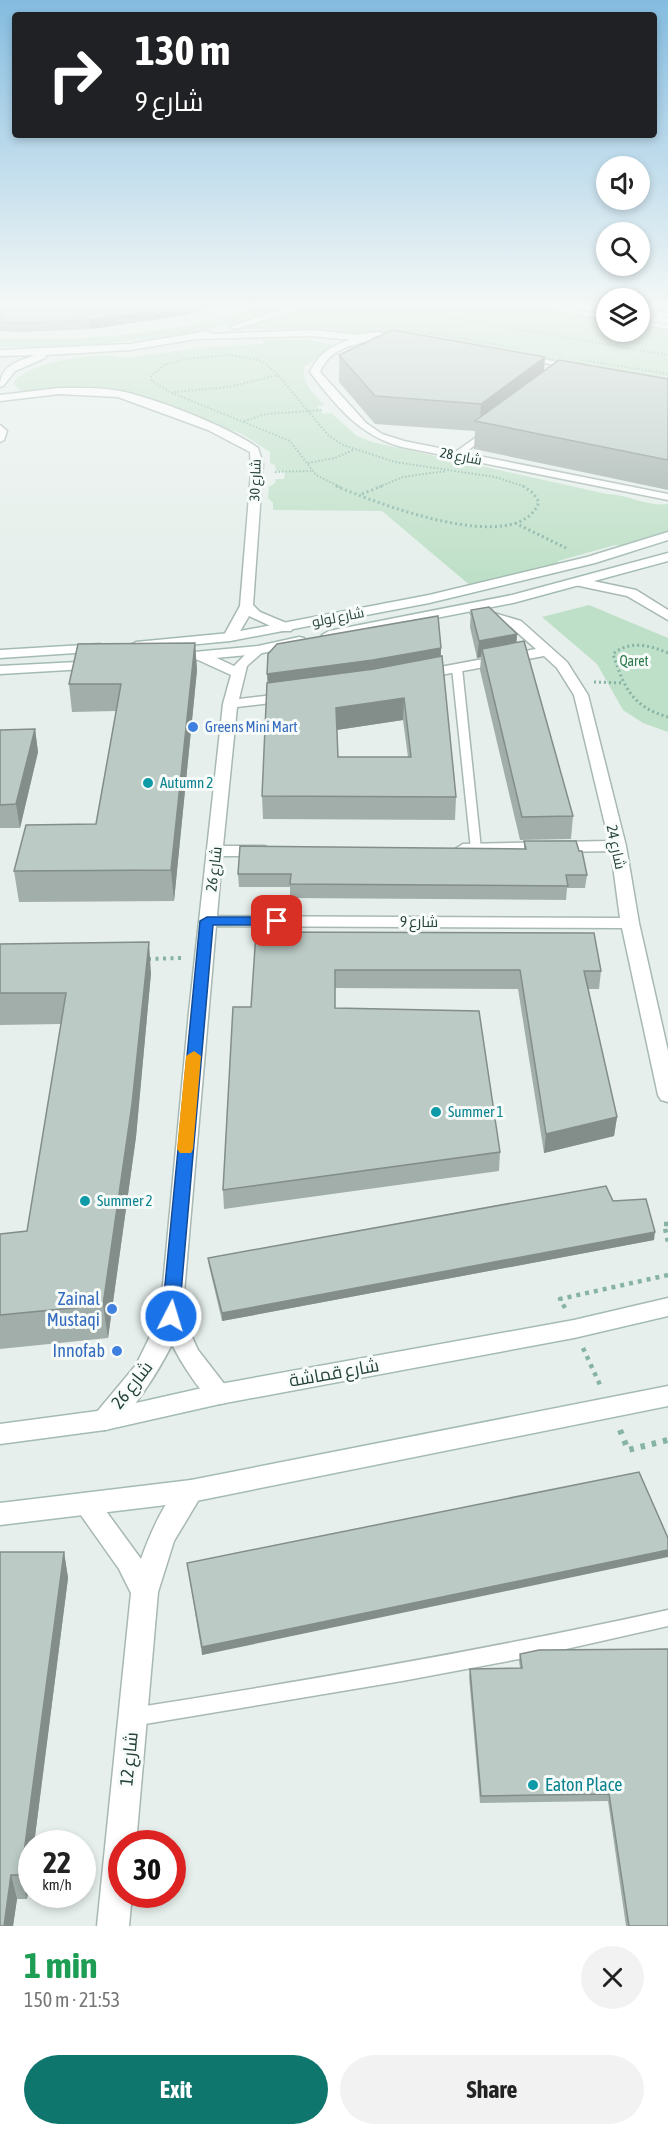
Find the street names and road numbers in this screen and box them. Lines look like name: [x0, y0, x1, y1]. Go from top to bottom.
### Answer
street label: شارع 28: [439, 444, 483, 469]
street label: شارع 30: [246, 459, 265, 501]
street label: شارع لولو: [310, 604, 366, 631]
street label: شارع 24: [601, 823, 630, 871]
street label: شارع 26: [202, 845, 228, 893]
street label: شارع 9: [400, 913, 438, 933]
street label: شارع قماشة: [287, 1354, 381, 1393]
street label: شارع 26: [107, 1357, 158, 1414]
street label: شارع 12: [115, 1731, 144, 1787]

